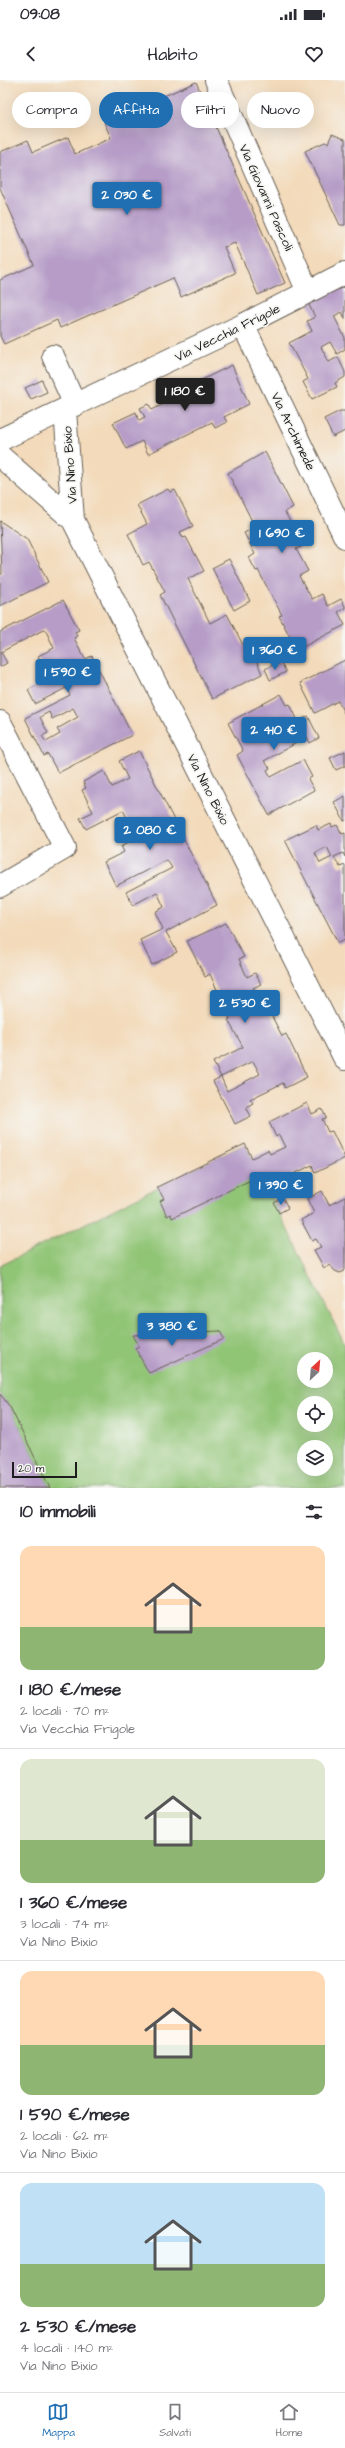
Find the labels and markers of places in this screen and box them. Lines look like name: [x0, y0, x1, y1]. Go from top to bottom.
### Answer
pin: 2 030 €: [90, 182, 164, 216]
pin: 1 180 €: [148, 378, 222, 412]
pin: 1 690 €: [245, 520, 319, 554]
pin: 1 360 €: [238, 637, 312, 671]
pin: 1 590 €: [31, 659, 105, 693]
pin: 2 410 €: [237, 717, 311, 751]
pin: 2 080 €: [113, 817, 187, 851]
pin: 2 530 €: [208, 990, 282, 1024]
pin: 1 390 €: [244, 1172, 318, 1206]
pin: 3 380 €: [135, 1313, 209, 1347]

